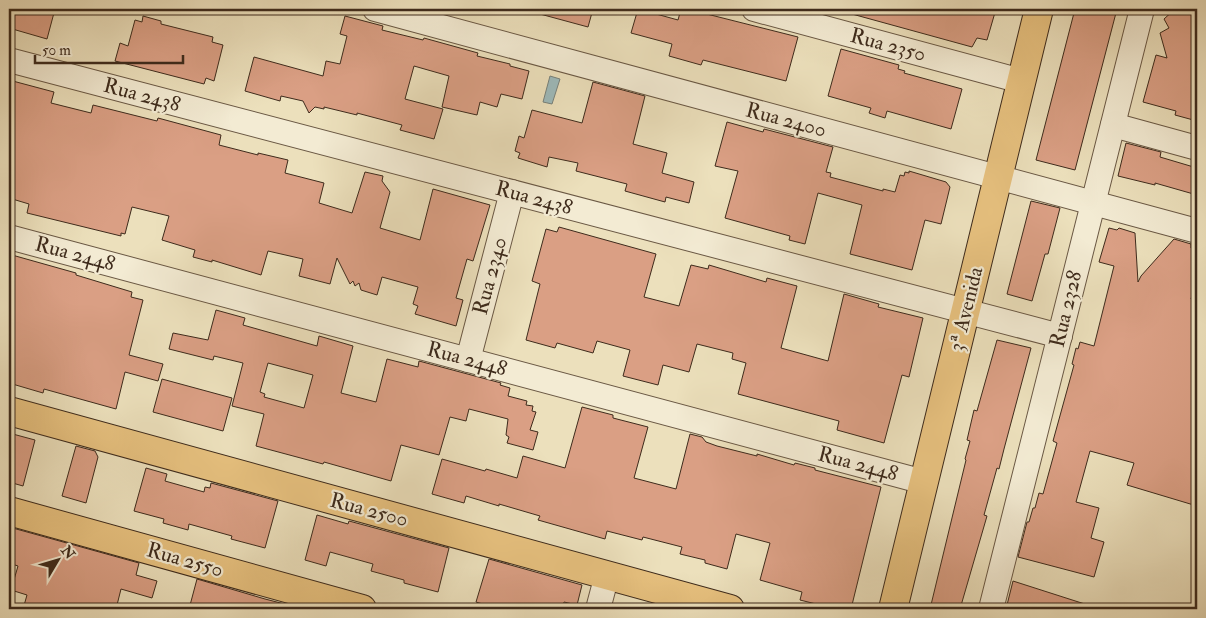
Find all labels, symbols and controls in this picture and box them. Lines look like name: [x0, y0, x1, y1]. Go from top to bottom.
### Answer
street label: Rua 2350: [847, 22, 929, 68]
scale bar: [35, 32, 182, 64]
text: 50 m: [42, 41, 71, 60]
street label: Rua 2438: [101, 72, 184, 118]
street label: Rua 2400: [743, 96, 829, 144]
street label: Rua 2438: [493, 175, 576, 221]
street label: Rua 2448: [32, 230, 118, 278]
street label: Rua 2340: [467, 234, 513, 318]
street label: 3ª Avenida: [942, 264, 990, 354]
street label: Rua 2328: [1043, 268, 1089, 350]
street label: Rua 2448: [424, 335, 510, 383]
street label: Rua 2448: [815, 440, 901, 488]
street label: Rua 2500: [327, 487, 411, 533]
north arrow: [32, 536, 82, 586]
street label: Rua 2550: [144, 536, 226, 584]
text: N: [57, 541, 79, 563]

